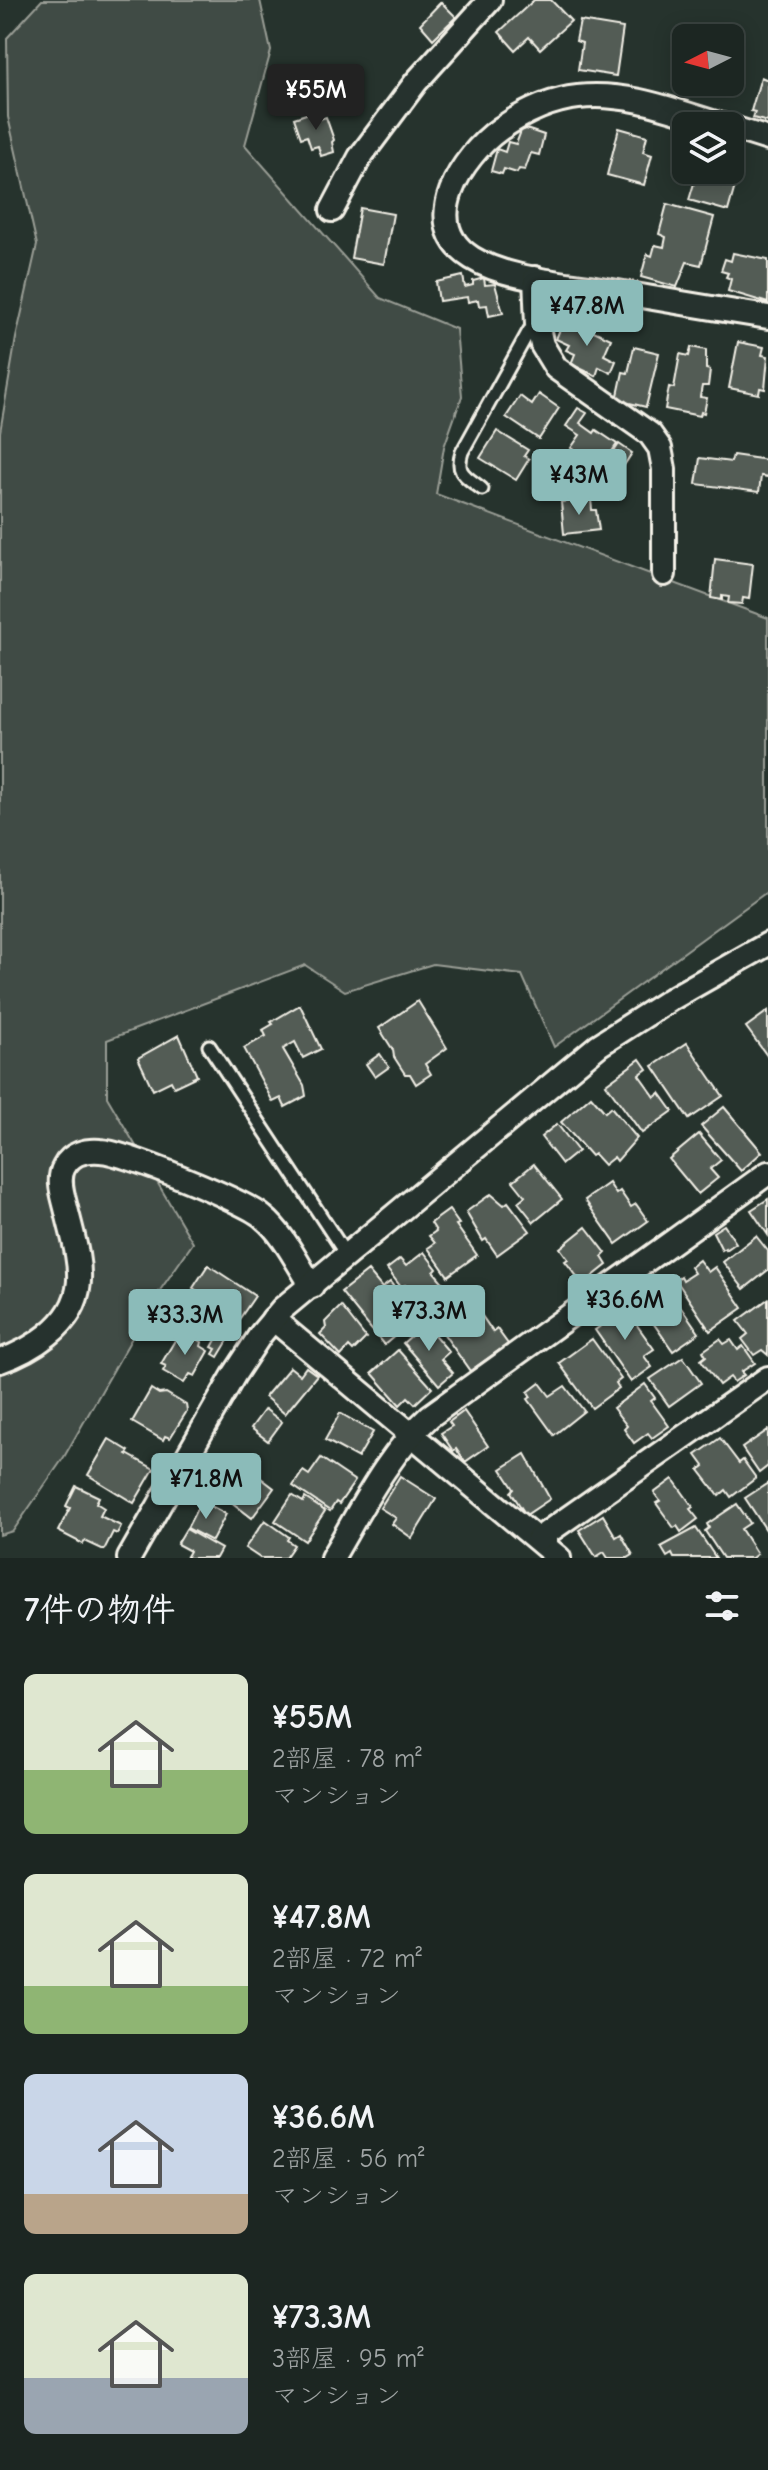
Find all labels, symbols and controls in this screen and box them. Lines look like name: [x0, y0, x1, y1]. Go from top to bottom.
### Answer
north arrow: [672, 24, 744, 96]
map controls: [672, 24, 744, 184]
pin: ¥55M: [269, 64, 363, 132]
text: ¥55M: [285, 75, 347, 105]
button: layers: [672, 112, 744, 184]
pin: ¥47.8M: [522, 280, 652, 348]
text: ¥47.8M: [549, 291, 625, 321]
pin: ¥43M: [532, 449, 626, 517]
text: ¥43M: [550, 460, 608, 490]
pin: ¥36.6M: [560, 1274, 690, 1342]
pin: ¥73.3M: [364, 1285, 494, 1353]
text: ¥36.6M: [586, 1285, 664, 1315]
pin: ¥33.3M: [120, 1289, 250, 1357]
text: ¥73.3M: [391, 1296, 467, 1326]
text: ¥33.3M: [147, 1300, 223, 1330]
pin: ¥71.8M: [141, 1453, 271, 1521]
text: ¥71.8M: [169, 1464, 243, 1494]
icon: filters: [700, 1584, 744, 1628]
text: 7件の物件: [24, 1590, 175, 1630]
text: ¥55M: [272, 1697, 352, 1737]
icon: home: [88, 1706, 184, 1802]
text: 2部屋 · 78 m²: [272, 1744, 422, 1774]
text: マンション: [272, 1781, 401, 1811]
text: ¥47.8M: [272, 1897, 371, 1937]
icon: home: [88, 1906, 184, 2002]
text: 2部屋 · 72 m²: [272, 1944, 422, 1974]
text: マンション: [272, 1981, 401, 2011]
text: ¥36.6M: [272, 2097, 375, 2137]
icon: home: [88, 2106, 184, 2202]
text: 2部屋 · 56 m²: [272, 2144, 424, 2174]
text: マンション: [272, 2181, 401, 2211]
text: ¥73.3M: [272, 2297, 371, 2337]
icon: home: [88, 2306, 184, 2402]
text: 3部屋 · 95 m²: [272, 2344, 424, 2374]
text: マンション: [272, 2381, 401, 2411]

